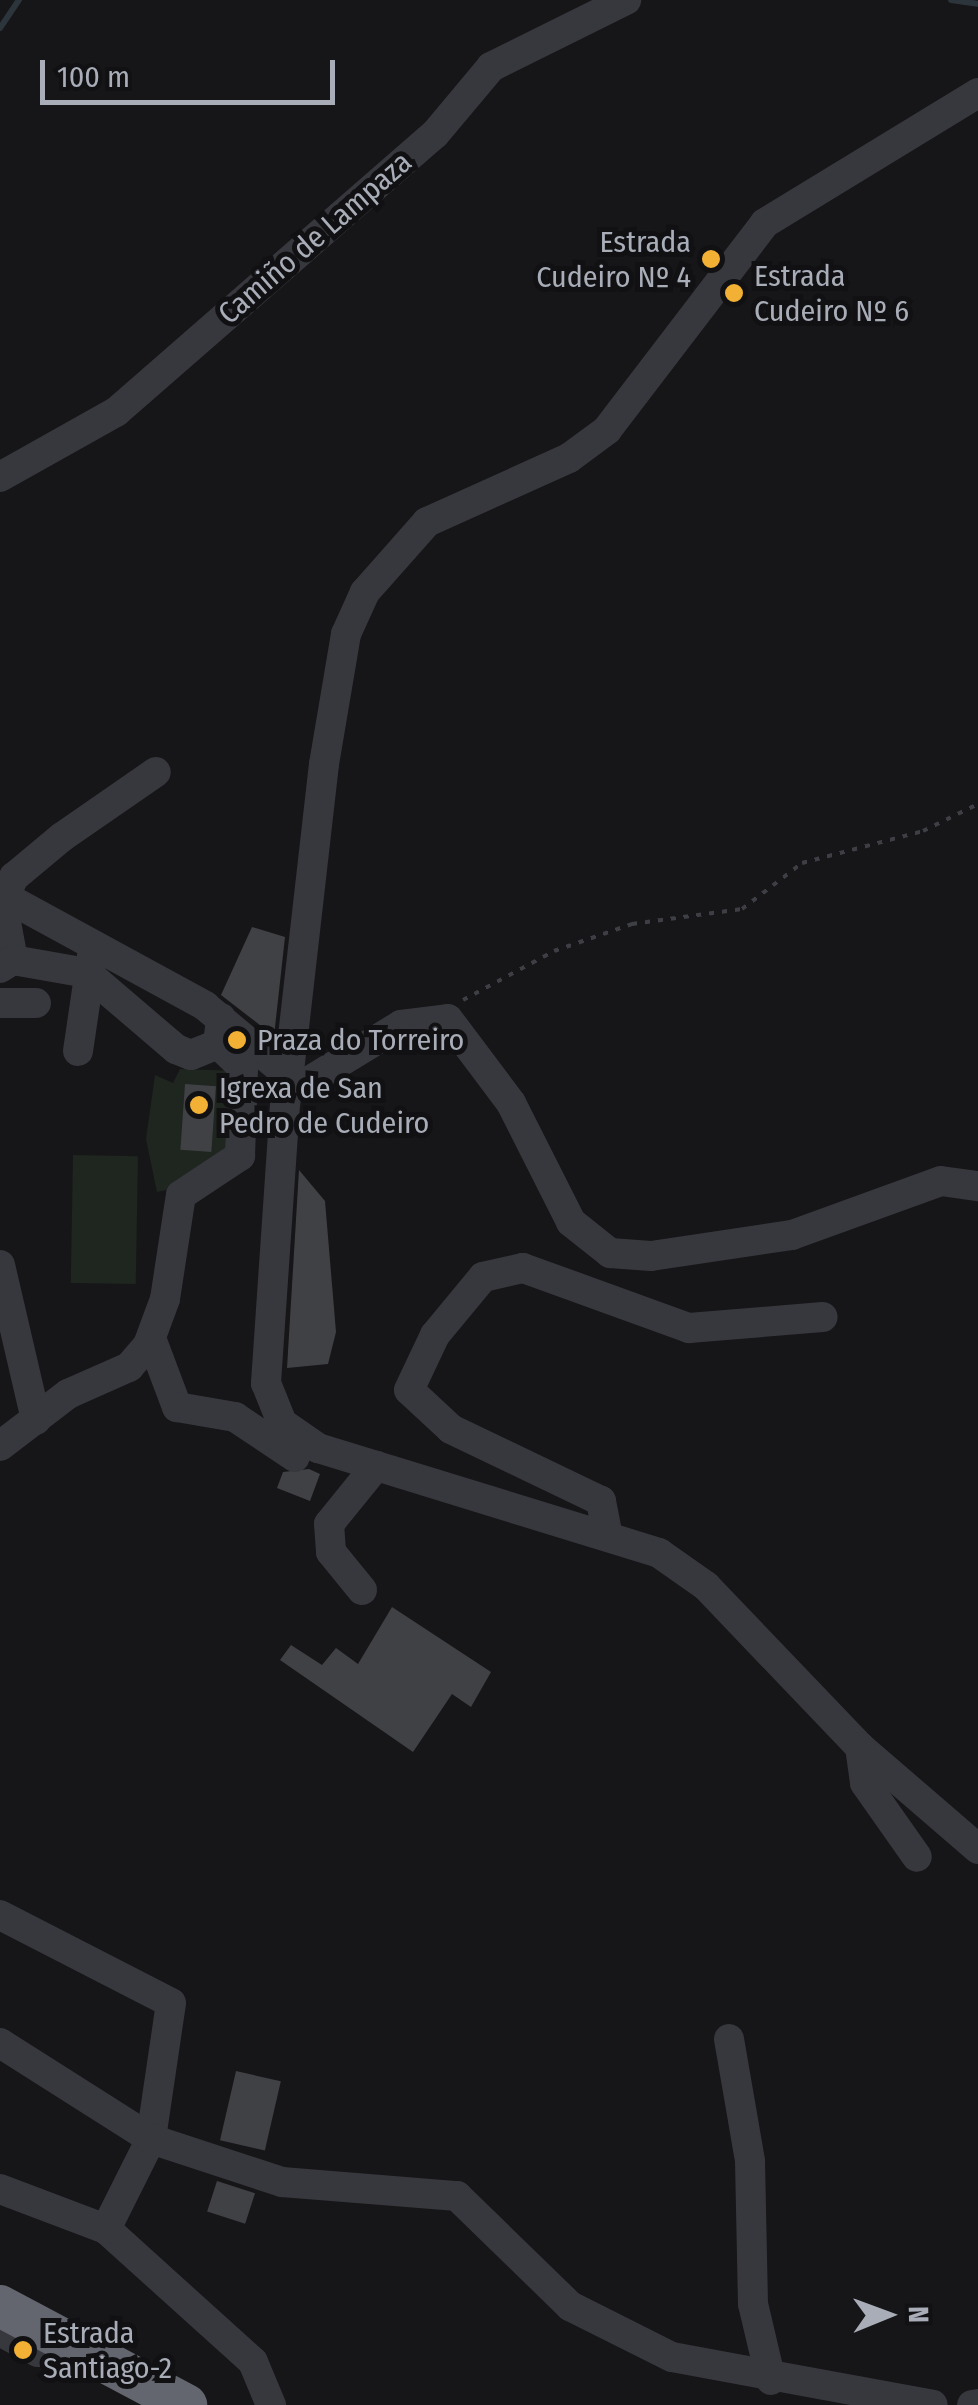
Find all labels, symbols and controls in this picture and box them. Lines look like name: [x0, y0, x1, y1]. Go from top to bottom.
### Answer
scale bar: [45, 40, 340, 102]
text: 100 m: [57, 59, 130, 95]
street label: Camiño de Lampaza: [211, 144, 419, 332]
place label: Estrada Cudeiro Nº 4: [536, 224, 691, 294]
marker: Estrada Cudeiro Nº 4: [700, 248, 722, 270]
place label: Estrada Cudeiro Nº 6: [754, 258, 909, 328]
marker: Estrada Cudeiro Nº 6: [723, 282, 745, 304]
place label: Praza do Torreiro: [257, 1022, 464, 1058]
marker: Praza do Torreiro: [226, 1029, 248, 1051]
place label: Igrexa de San Pedro de Cudeiro: [219, 1070, 429, 1140]
marker: Igrexa de San Pedro de Cudeiro: [188, 1094, 210, 1116]
north arrow: [838, 2265, 938, 2365]
text: N: [902, 2306, 935, 2323]
place label: Estrada Santiago-2: [43, 2315, 172, 2386]
marker: Estrada Santiago-2: [12, 2339, 34, 2361]

